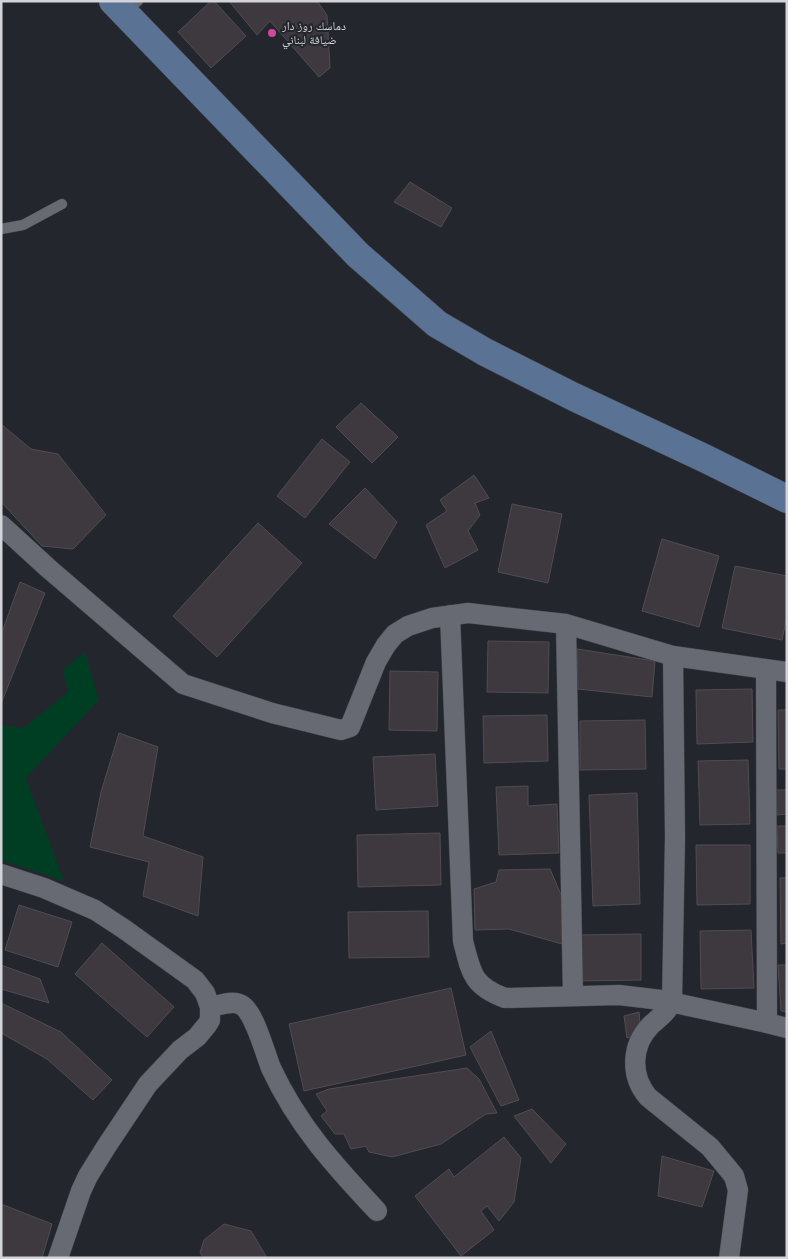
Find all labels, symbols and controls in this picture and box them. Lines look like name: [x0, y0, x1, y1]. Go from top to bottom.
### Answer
place label: دماسك روز دار ضيافة لبناني: [281, 18, 346, 50]
marker: دماسك روز دار ضيافة لبناني: [266, 27, 278, 39]

